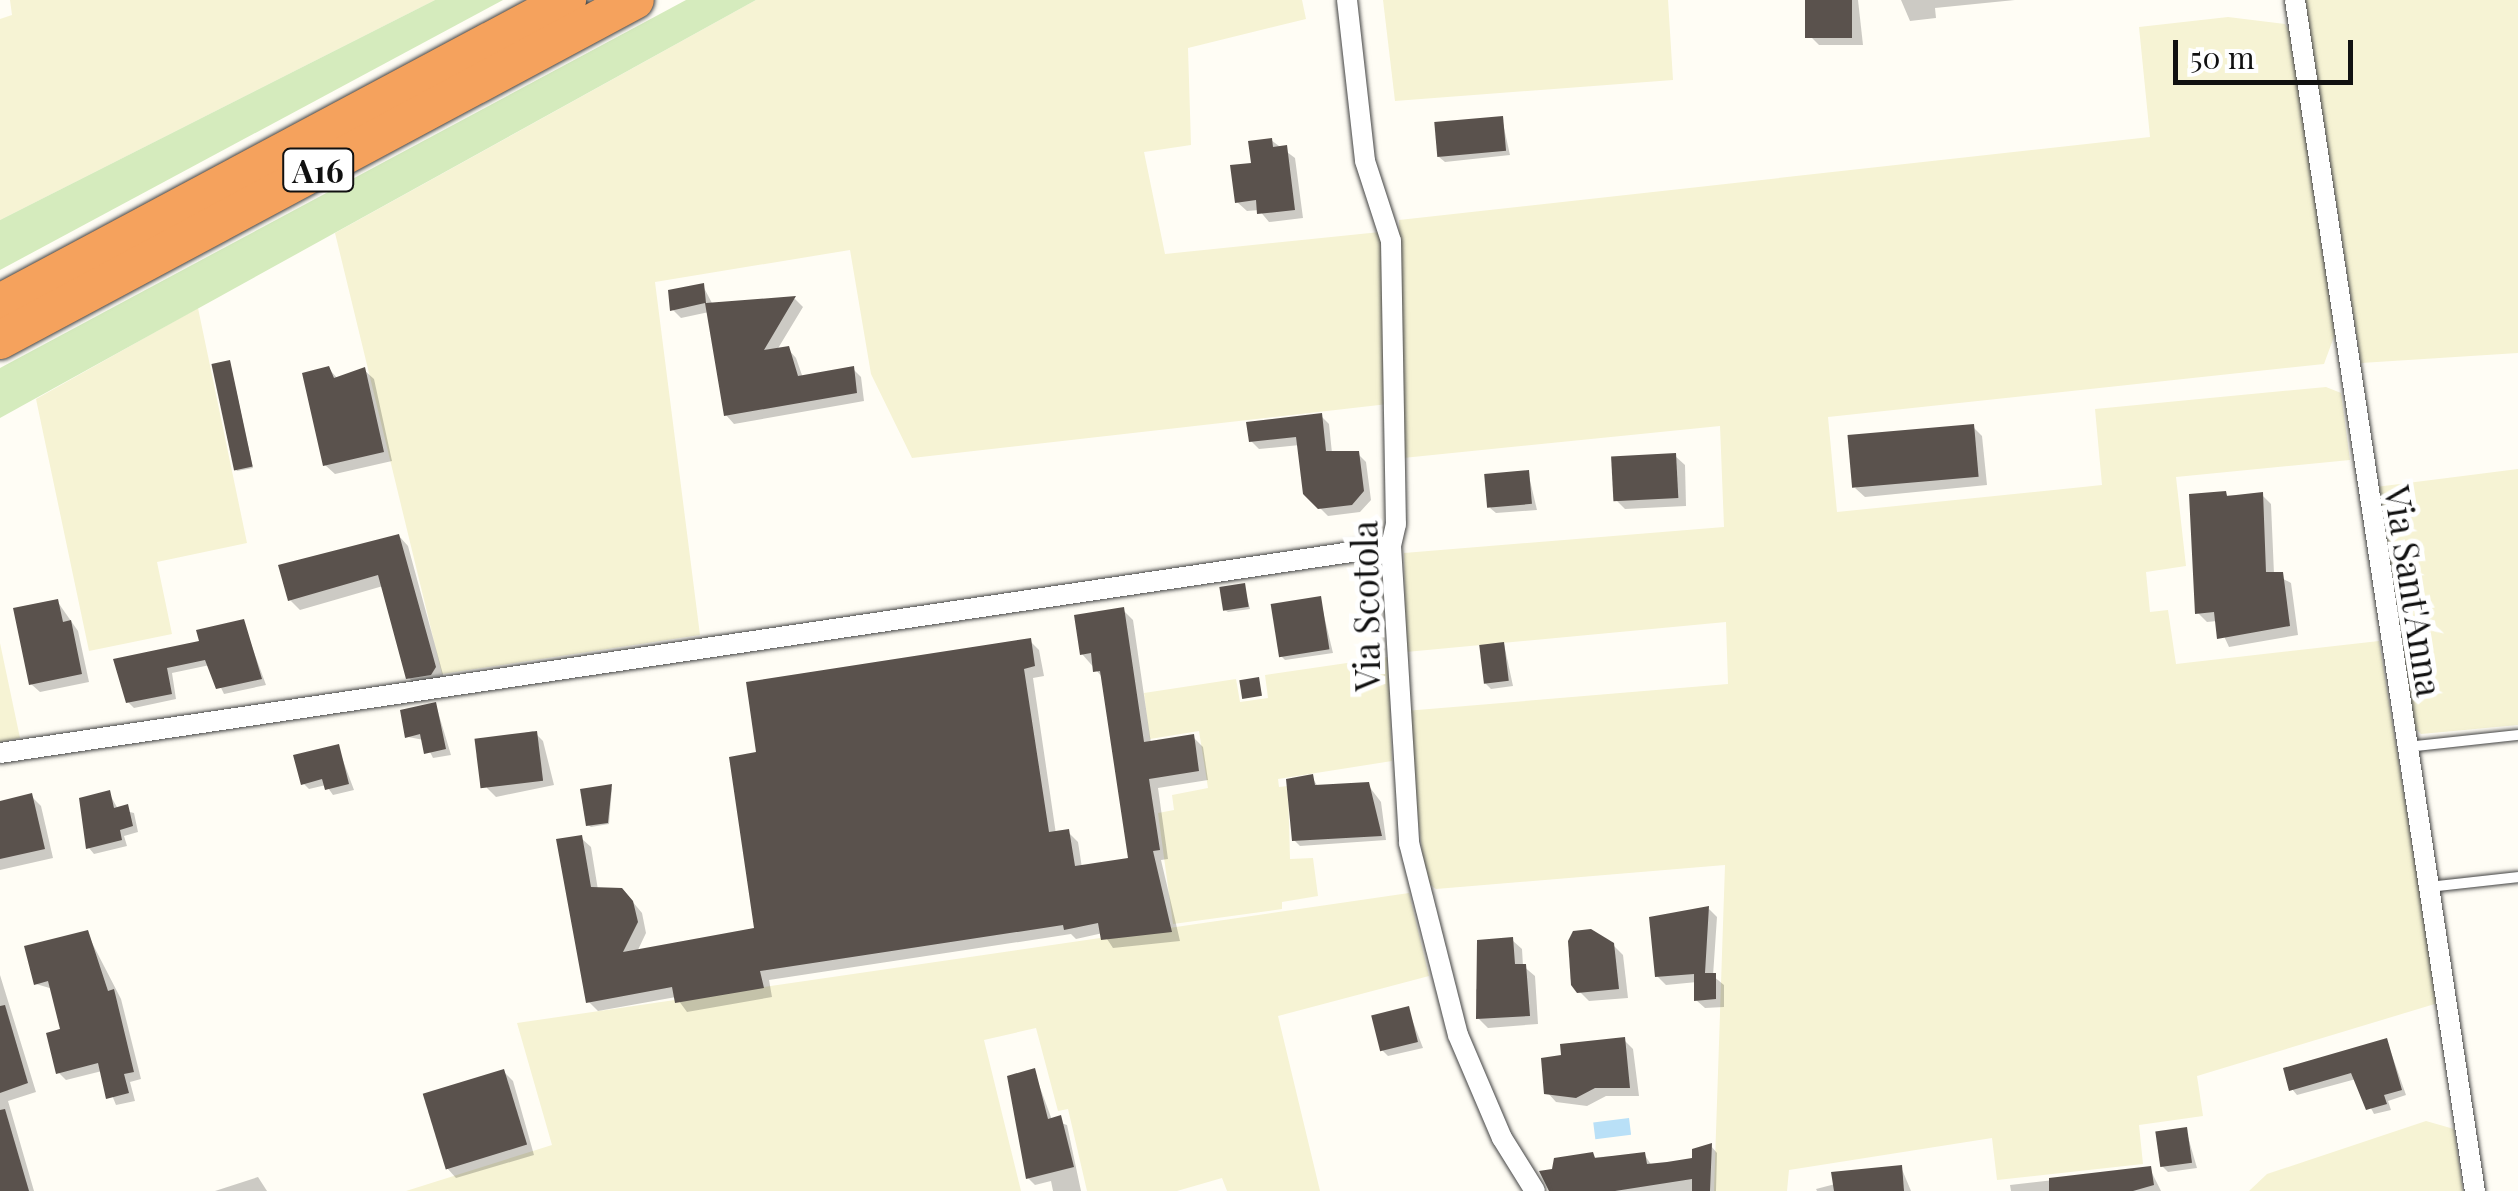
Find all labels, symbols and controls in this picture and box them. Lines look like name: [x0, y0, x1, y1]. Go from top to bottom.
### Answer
scale bar: [2178, 20, 2358, 82]
text: 50 m: [2190, 37, 2255, 77]
road number: A16: [280, 143, 356, 197]
street label: Via Sant'Anna: [2377, 482, 2451, 700]
street label: Via Scotola: [1343, 520, 1387, 692]

